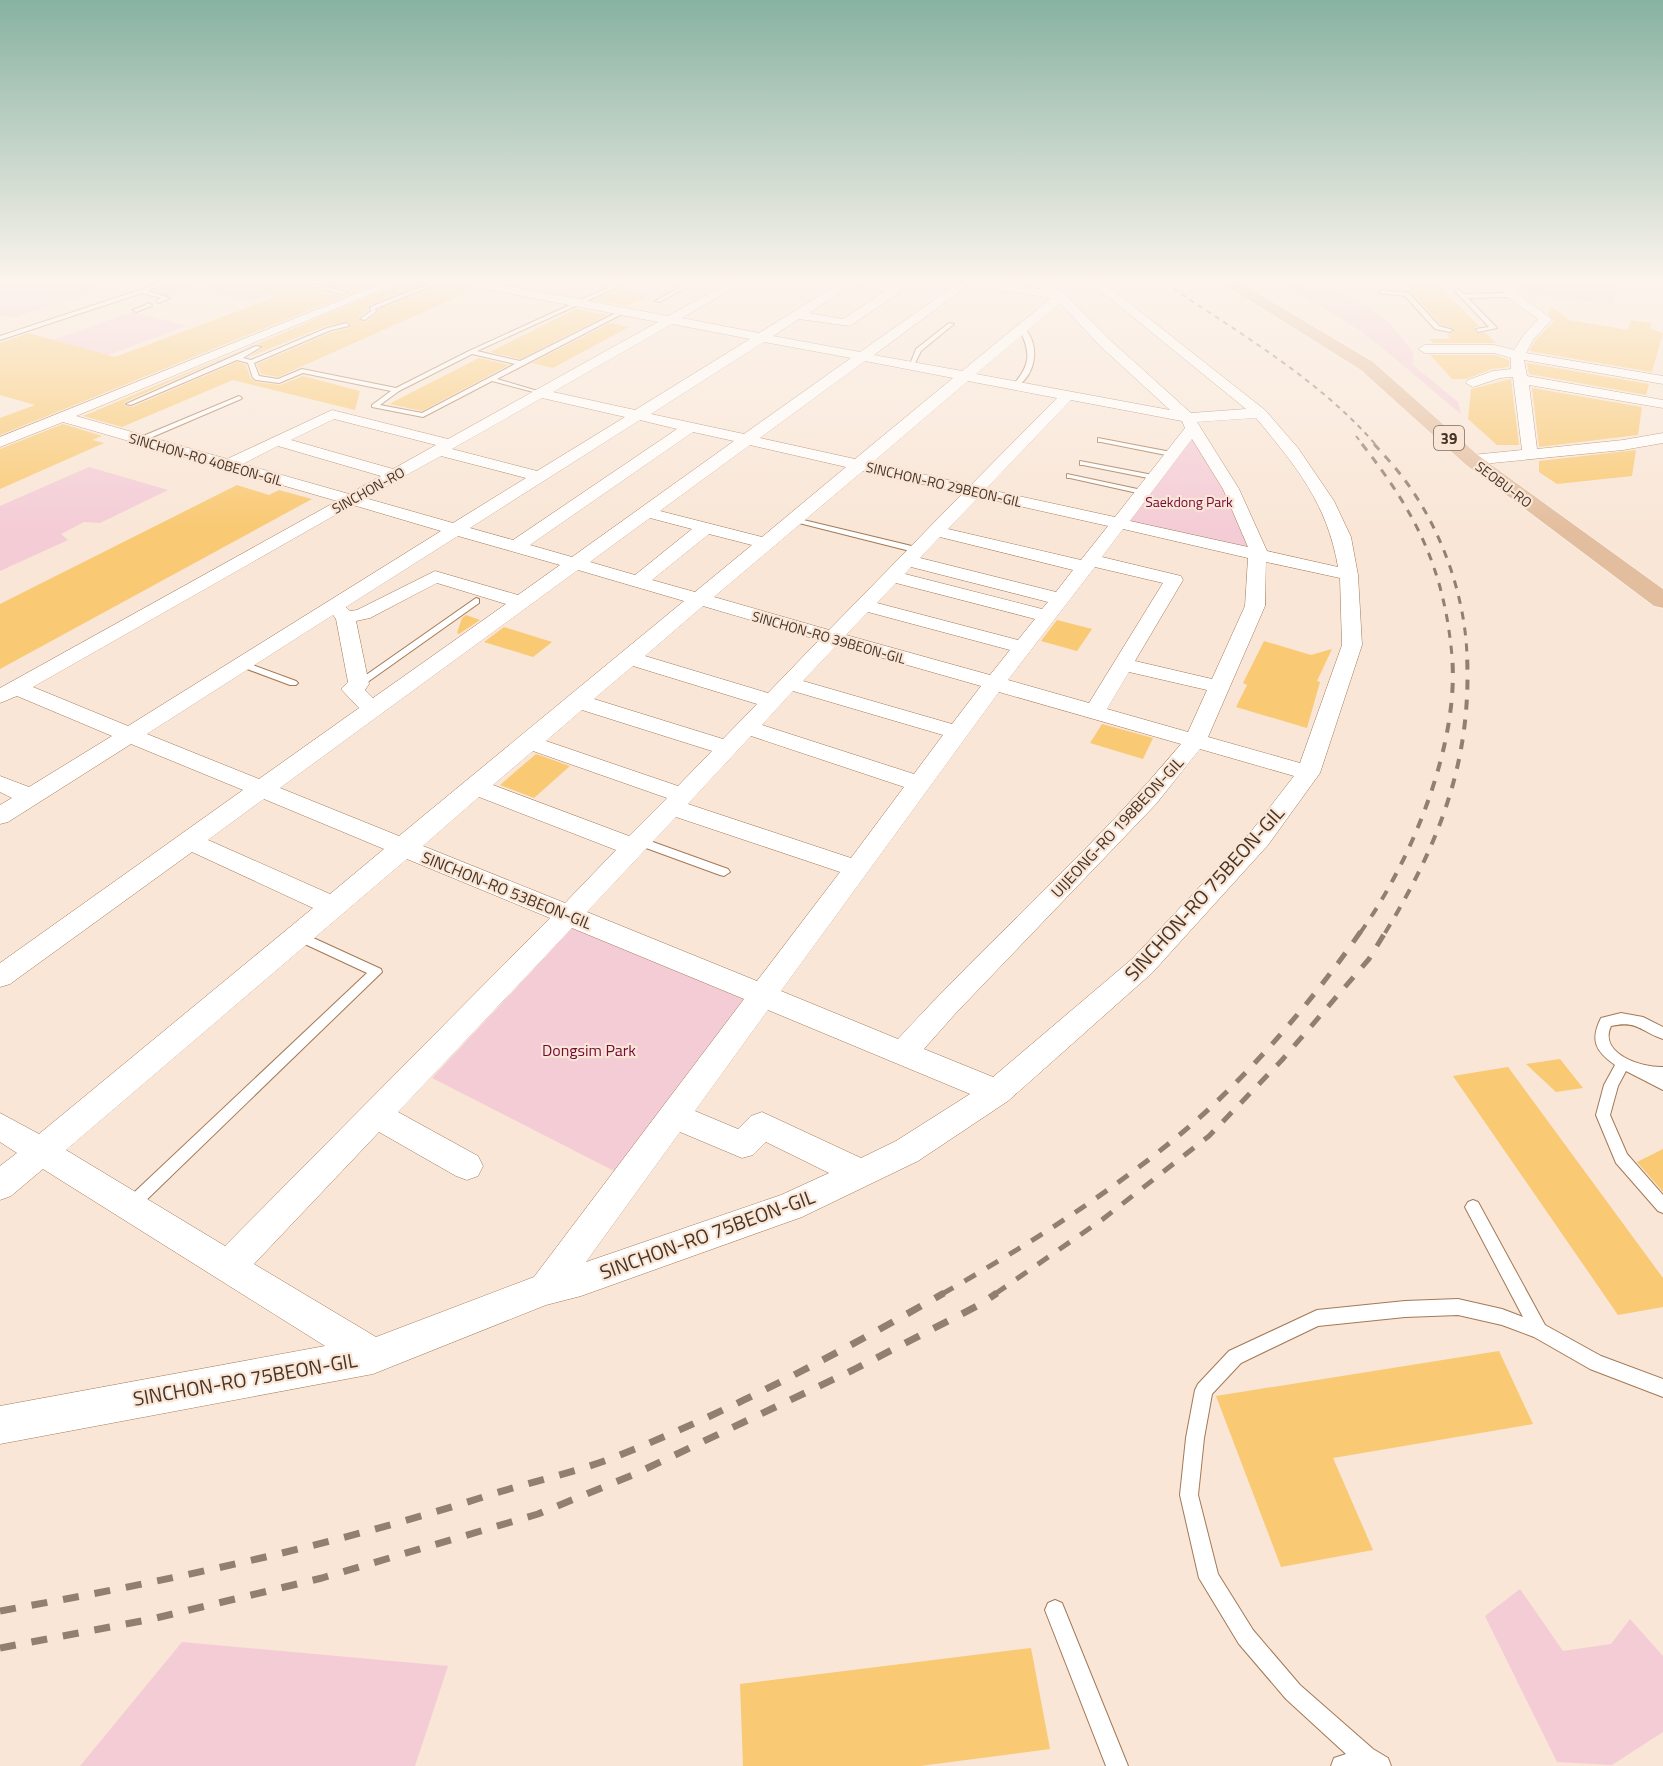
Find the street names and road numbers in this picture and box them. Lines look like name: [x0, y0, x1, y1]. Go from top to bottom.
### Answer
road number: 39: [1434, 426, 1464, 450]
street label: SINCHON-RO 40BEON-GIL: [127, 427, 286, 491]
street label: SINCHON-RO 29BEON-GIL: [864, 456, 1024, 512]
street label: SEOBU-RO: [1471, 456, 1537, 512]
street label: SINCHON-RO: [328, 461, 408, 519]
street label: SINCHON-RO 39BEON-GIL: [750, 605, 909, 669]
street label: UIJEONG-RO 198BEON-GIL: [1045, 751, 1189, 903]
street label: SINCHON-RO 75BEON-GIL: [1117, 798, 1292, 988]
street label: SINCHON-RO 53BEON-GIL: [418, 845, 596, 935]
street label: SINCHON-RO 75BEON-GIL: [595, 1180, 819, 1287]
street label: SINCHON-RO 75BEON-GIL: [131, 1344, 360, 1414]

